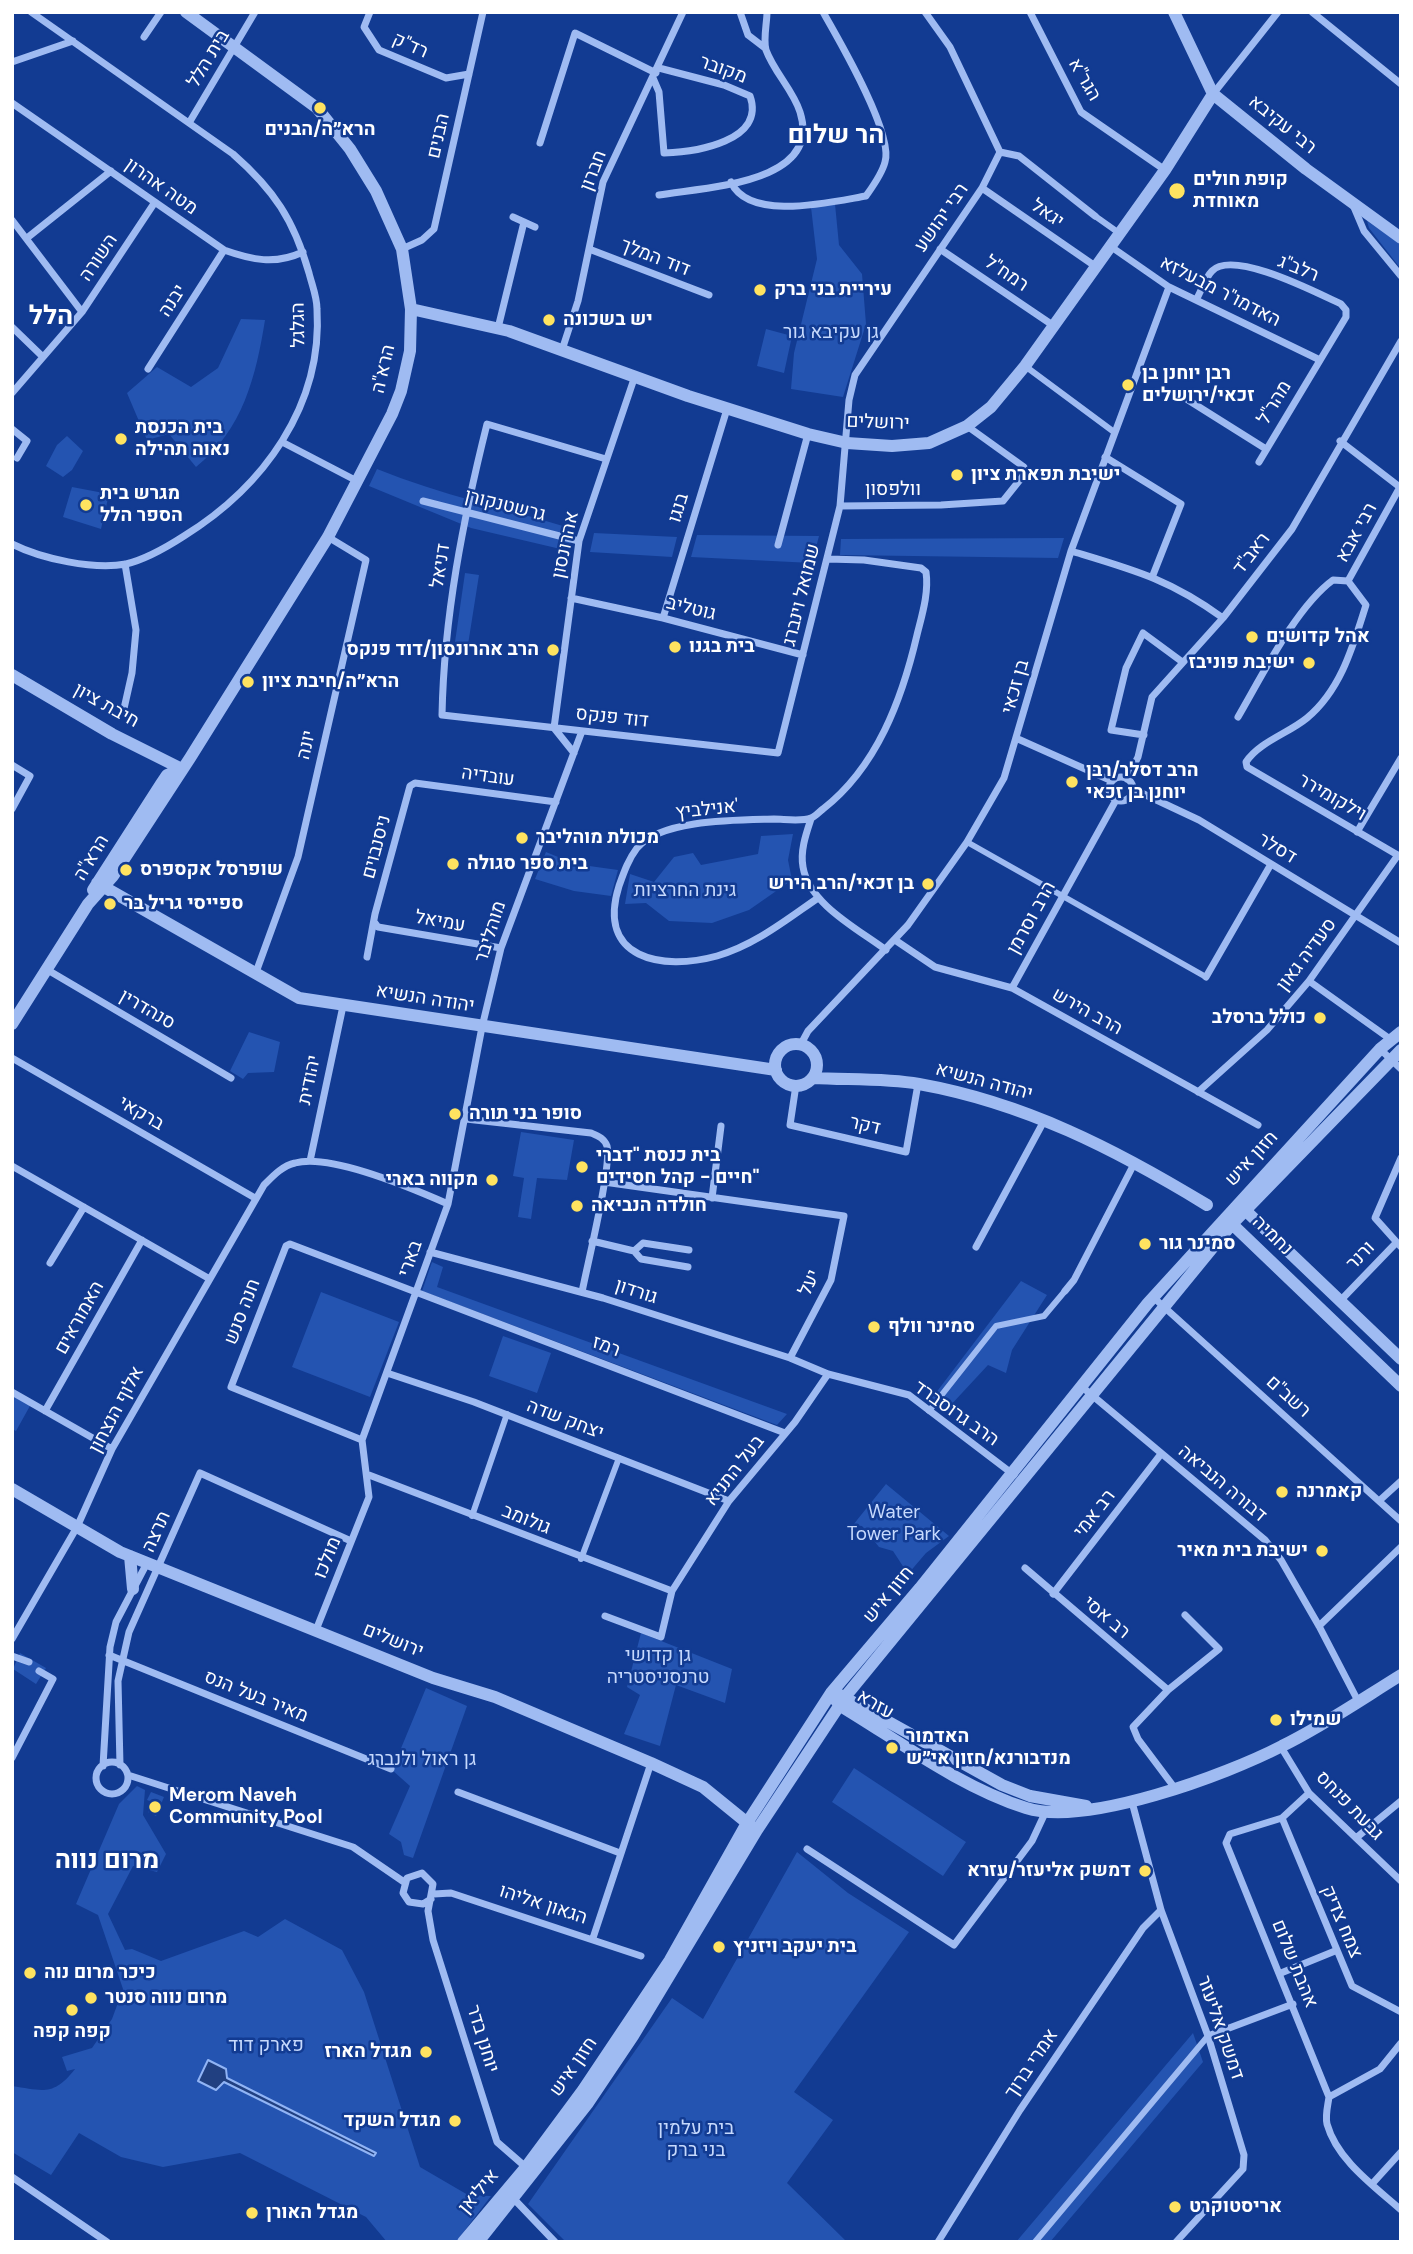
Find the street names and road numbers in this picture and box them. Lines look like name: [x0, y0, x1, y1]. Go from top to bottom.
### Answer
street label: בית הלל: [183, 26, 235, 92]
street label: רד"ק: [389, 28, 431, 64]
street label: מקובר: [696, 51, 750, 89]
street label: הגר"א: [1063, 55, 1105, 105]
street label: רבי עקיבא: [1243, 91, 1321, 159]
street label: הבנים: [423, 111, 455, 161]
street label: חברון: [576, 147, 612, 195]
street label: מטה אהרון: [120, 154, 202, 220]
street label: רבי יהושע: [910, 179, 974, 257]
street label: יגאל: [1026, 195, 1068, 233]
street label: השורה: [75, 230, 123, 286]
street label: דוד המלך: [617, 234, 693, 282]
street label: רמח"ל: [980, 251, 1032, 297]
street label: רלב"ג: [1274, 251, 1322, 287]
street label: האדמו"ר מבעלזא: [1156, 252, 1284, 332]
street label: יבנה: [154, 281, 192, 321]
street label: הגלגל: [287, 302, 311, 348]
street label: הרא"ה: [367, 342, 401, 396]
street label: מהר"ל: [1253, 377, 1297, 429]
street label: ירושלים: [846, 411, 910, 435]
street label: וולפסון: [865, 479, 921, 501]
street label: גרשטנקורן: [462, 485, 548, 527]
street label: בנגו: [664, 490, 694, 526]
street label: רבי אבא: [1331, 499, 1383, 567]
street label: אהרונסון: [548, 509, 584, 581]
street label: ראב"ד: [1229, 528, 1275, 580]
street label: שמואל וינברג: [778, 541, 826, 649]
street label: דניאל: [426, 542, 456, 590]
street label: גוטליב: [664, 592, 718, 626]
street label: בן זכאי: [997, 657, 1035, 717]
street label: חיבת ציון: [69, 679, 143, 733]
street label: דוד פנקס: [574, 703, 650, 733]
street label: יונה: [293, 728, 321, 762]
street label: עובדיה: [460, 762, 516, 792]
street label: וילקומירר: [1294, 769, 1370, 827]
street label: אנילביץ': [674, 795, 740, 825]
street label: ניסנבוים: [358, 813, 396, 881]
street label: דסלר: [1254, 829, 1300, 869]
street label: הרא"ה: [70, 831, 114, 885]
street label: הרב וסרמן: [1003, 877, 1061, 959]
street label: מוהליבר: [470, 898, 512, 966]
street label: עמיאל: [413, 906, 467, 938]
street label: סעדיה גאון: [1272, 914, 1342, 996]
street label: יהודה הנשיא: [374, 980, 476, 1018]
street label: הרב הירש: [1048, 983, 1126, 1041]
street label: סנהדרין: [115, 985, 179, 1035]
street label: יהודית: [294, 1053, 326, 1107]
street label: יהודה הנשיא: [933, 1058, 1035, 1106]
street label: ברקאי: [114, 1092, 168, 1136]
street label: דקר: [847, 1111, 883, 1141]
street label: חזון איש: [1221, 1127, 1283, 1191]
street label: נחמיה: [1247, 1211, 1297, 1261]
street label: ורנר: [1342, 1237, 1380, 1275]
street label: בארי: [394, 1238, 428, 1280]
street label: יעל: [794, 1266, 826, 1300]
street label: גורדון: [612, 1274, 660, 1310]
street label: חנה סנש: [220, 1276, 266, 1348]
street label: האמוראים: [51, 1277, 109, 1359]
street label: רמז: [589, 1331, 623, 1363]
street label: אלוף הנצחון: [85, 1363, 149, 1457]
street label: רשב"ם: [1261, 1371, 1315, 1423]
street label: הרב גרוסברד: [909, 1376, 1003, 1452]
street label: יצחק שדה: [523, 1395, 607, 1445]
street label: בעל התניא: [700, 1431, 770, 1511]
street label: דבורה הנביאה: [1173, 1440, 1271, 1528]
street label: רב אמי: [1069, 1486, 1121, 1542]
street label: גולומב: [498, 1500, 554, 1540]
street label: תרצה: [138, 1508, 176, 1556]
street label: מולכו: [309, 1534, 347, 1582]
street label: חזון איש: [859, 1562, 919, 1628]
street label: רב אסי: [1078, 1592, 1134, 1644]
street label: ירושלים: [359, 1619, 427, 1663]
street label: מאיר בעל הנס: [201, 1666, 311, 1728]
street label: עזרא: [852, 1685, 898, 1725]
street label: גבעת פנחס: [1310, 1767, 1388, 1845]
street label: הגאון אליהו: [496, 1880, 590, 1930]
street label: צמח צדיק: [1315, 1882, 1367, 1962]
street label: אהבת שלום: [1266, 1917, 1322, 2011]
street label: דמשק אליעזר: [1192, 1973, 1248, 2083]
street label: יוחנן בדר: [461, 2002, 503, 2076]
street label: אמרי ברוך: [1001, 2025, 1063, 2103]
street label: חזון איש: [545, 2033, 603, 2101]
street label: איליאן: [454, 2165, 504, 2219]

